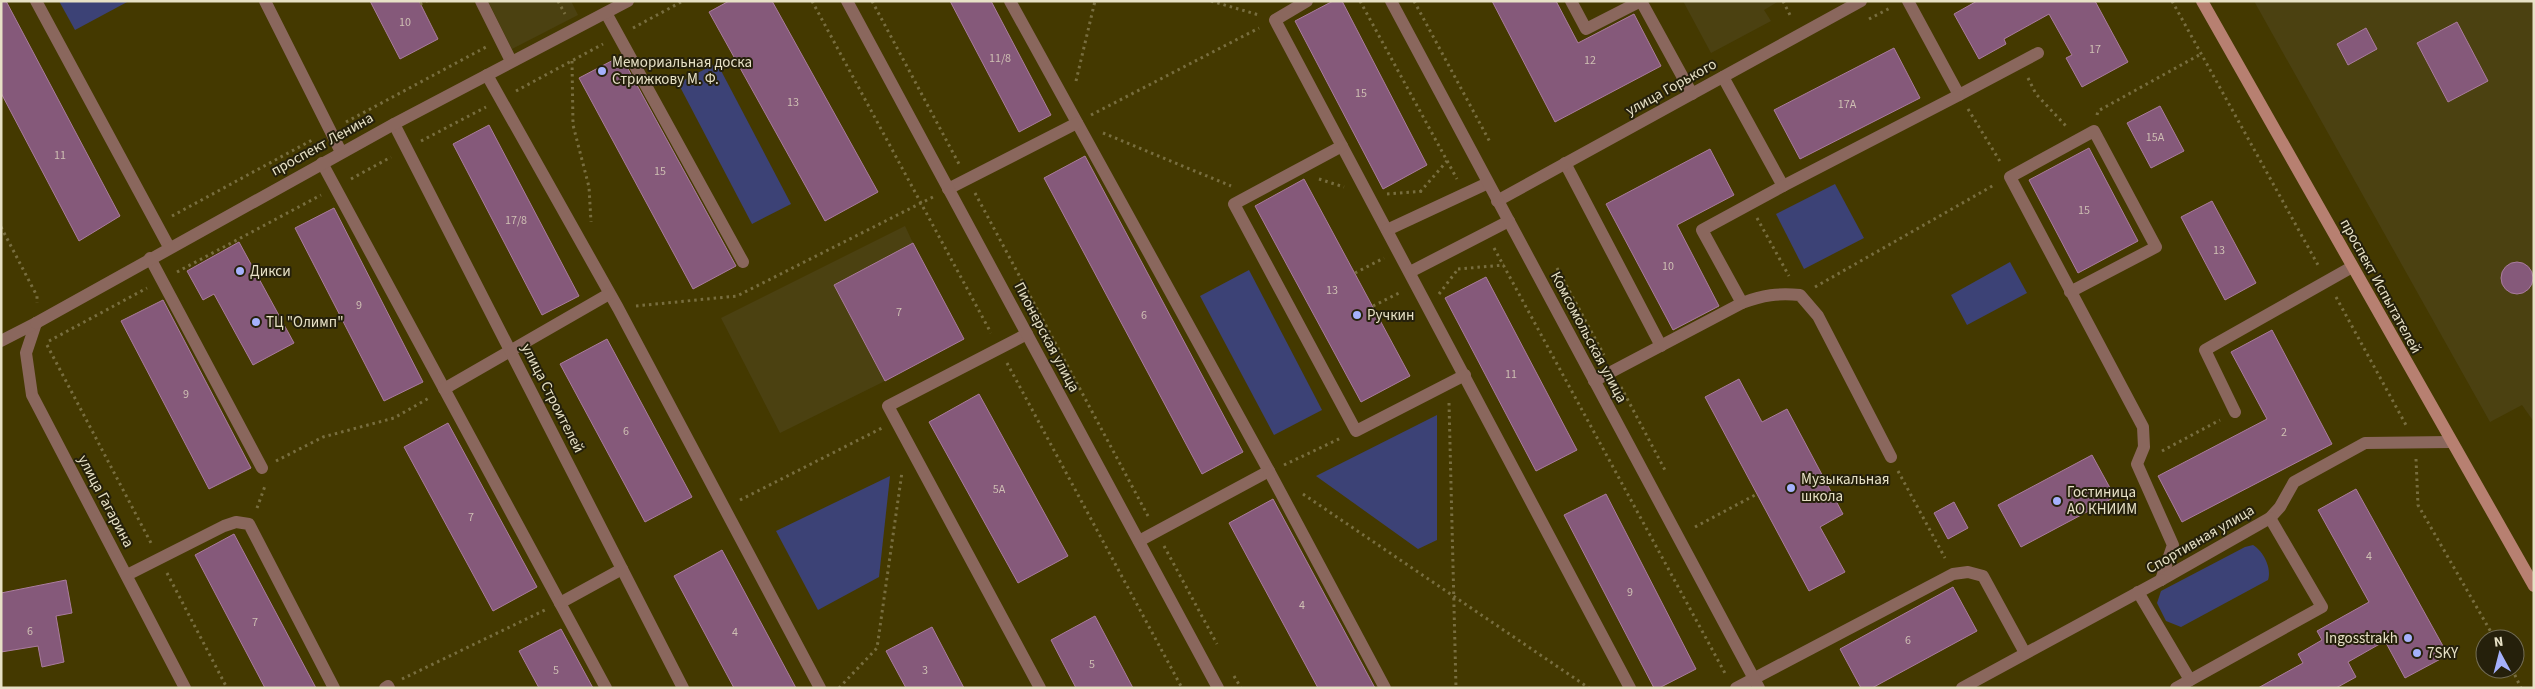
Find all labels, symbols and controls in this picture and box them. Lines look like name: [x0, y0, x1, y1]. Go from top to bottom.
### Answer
house number: 10: [399, 14, 411, 31]
house number: 17: [2089, 41, 2101, 58]
house number: 11/8: [989, 50, 1011, 67]
place label: Мемориальная доска Стрижкову М. Ф.: [612, 52, 752, 90]
house number: 12: [1584, 52, 1596, 69]
street label: улица Горького: [1622, 54, 1720, 121]
marker: Мемориальная доска Стрижкову М. Ф.: [596, 65, 608, 77]
house number: 15: [1355, 85, 1367, 102]
house number: 13: [787, 94, 799, 111]
house number: 17А: [1838, 96, 1857, 113]
street label: проспект Ленина: [267, 108, 377, 181]
house number: 15А: [2146, 129, 2165, 146]
house number: 11: [54, 147, 66, 164]
house number: 15: [654, 163, 666, 180]
house number: 15: [2078, 202, 2090, 219]
house number: 17/8: [505, 212, 527, 229]
street label: проспект Испытателей: [2335, 215, 2426, 358]
house number: 13: [2213, 242, 2225, 259]
house number: 10: [1662, 258, 1674, 275]
place label: Дикси: [250, 261, 291, 282]
marker: Дикси: [234, 265, 246, 277]
street label: Комсомольская улица: [1545, 268, 1632, 406]
street label: Пионерская улица: [1009, 278, 1085, 396]
house number: 13: [1326, 282, 1338, 299]
house number: 9: [356, 297, 362, 314]
house number: 7: [896, 304, 902, 321]
place label: Ручкин: [1367, 305, 1415, 326]
house number: 6: [1141, 307, 1147, 324]
marker: Ручкин: [1351, 309, 1363, 321]
place label: ТЦ "Олимп": [266, 312, 344, 333]
marker: ТЦ "Олимп": [250, 316, 262, 328]
street label: улица Строителей: [516, 340, 589, 457]
house number: 11: [1505, 366, 1517, 383]
house number: 9: [183, 386, 189, 403]
house number: 6: [623, 423, 629, 440]
house number: 2: [2281, 424, 2287, 441]
street label: улица Гагарина: [72, 451, 139, 551]
place label: Музыкальная школа: [1801, 469, 1890, 507]
house number: 5А: [993, 481, 1006, 498]
marker: Музыкальная школа: [1785, 482, 1797, 494]
place label: Гостиница АО КНИИМ: [2067, 482, 2137, 520]
marker: Гостиница АО КНИИМ: [2051, 495, 2063, 507]
street label: Спортивная улица: [2142, 500, 2258, 579]
house number: 7: [468, 509, 474, 526]
house number: 4: [2366, 548, 2372, 565]
house number: 9: [1627, 584, 1633, 601]
house number: 4: [1299, 597, 1305, 614]
house number: 7: [252, 614, 258, 631]
house number: 6: [27, 623, 33, 640]
house number: 4: [732, 624, 738, 641]
place label: Ingosstrakh: [2325, 628, 2398, 649]
north arrow: [2475, 629, 2525, 679]
house number: 6: [1905, 632, 1911, 649]
marker: Ingosstrakh: [2402, 632, 2414, 644]
text: N: [2493, 632, 2504, 653]
place label: 7SKY: [2427, 643, 2459, 664]
marker: 7SKY: [2411, 647, 2423, 659]
house number: 5: [1089, 656, 1095, 673]
house number: 5: [553, 662, 559, 679]
house number: 3: [922, 662, 928, 679]

